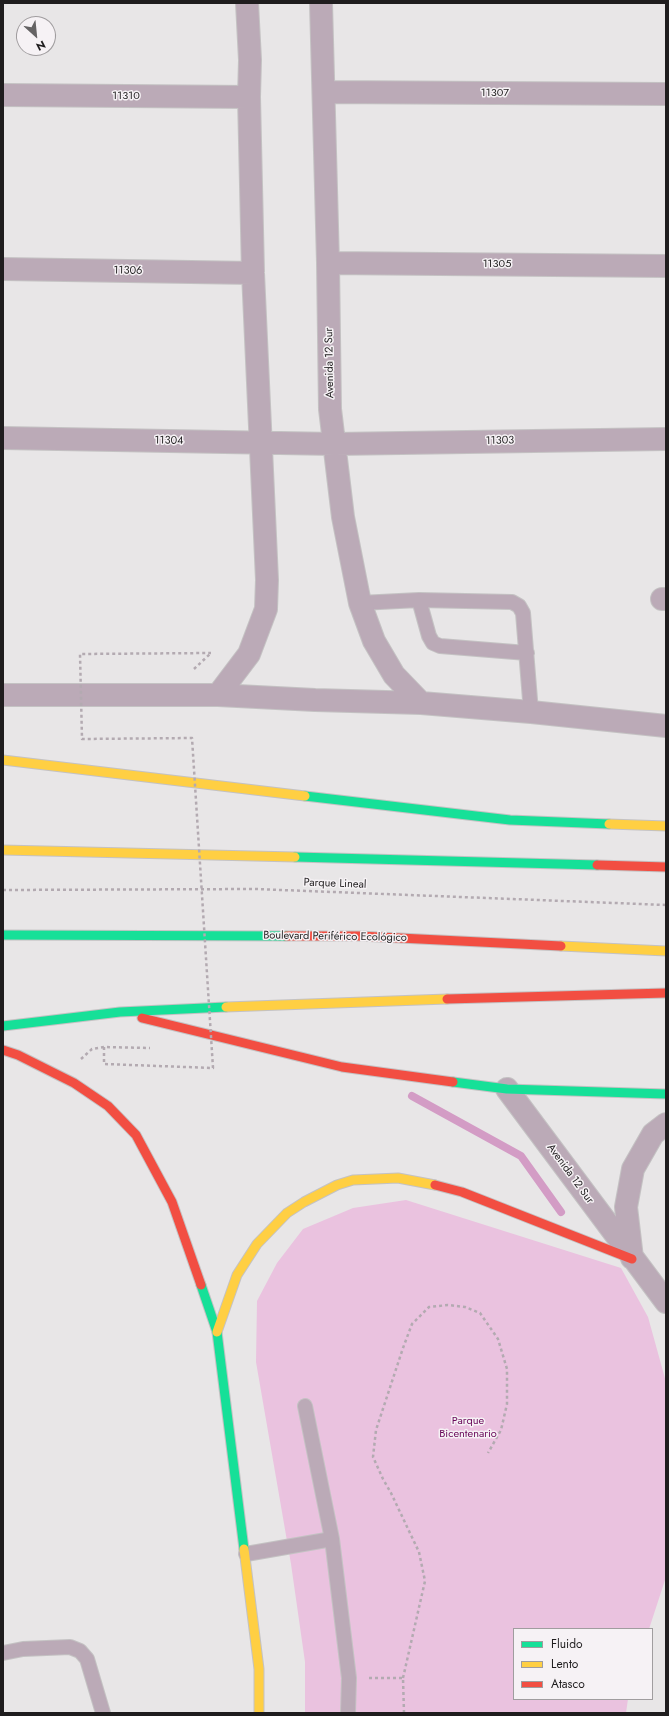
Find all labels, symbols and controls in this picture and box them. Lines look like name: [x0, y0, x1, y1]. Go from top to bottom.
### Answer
north arrow: [16, 16, 56, 56]
text: N: [33, 37, 49, 55]
street label: 11307: [481, 86, 509, 100]
street label: 11310: [112, 89, 140, 103]
street label: 11305: [483, 257, 511, 271]
street label: 11306: [113, 264, 143, 278]
street label: Avenida 12 Sur: [323, 328, 337, 398]
street label: 11304: [154, 434, 184, 448]
street label: 11303: [486, 434, 514, 448]
street label: Parque Lineal: [303, 876, 367, 892]
street label: Boulevard Periférico Ecológico: [263, 929, 407, 945]
street label: Avenida 12 Sur: [544, 1142, 596, 1206]
park label: Parque Bicentenario: [439, 1414, 497, 1440]
legend: [513, 1628, 653, 1700]
text: Fluido: [551, 1635, 583, 1653]
text: Lento: [551, 1655, 578, 1673]
text: Atasco: [551, 1675, 585, 1693]

